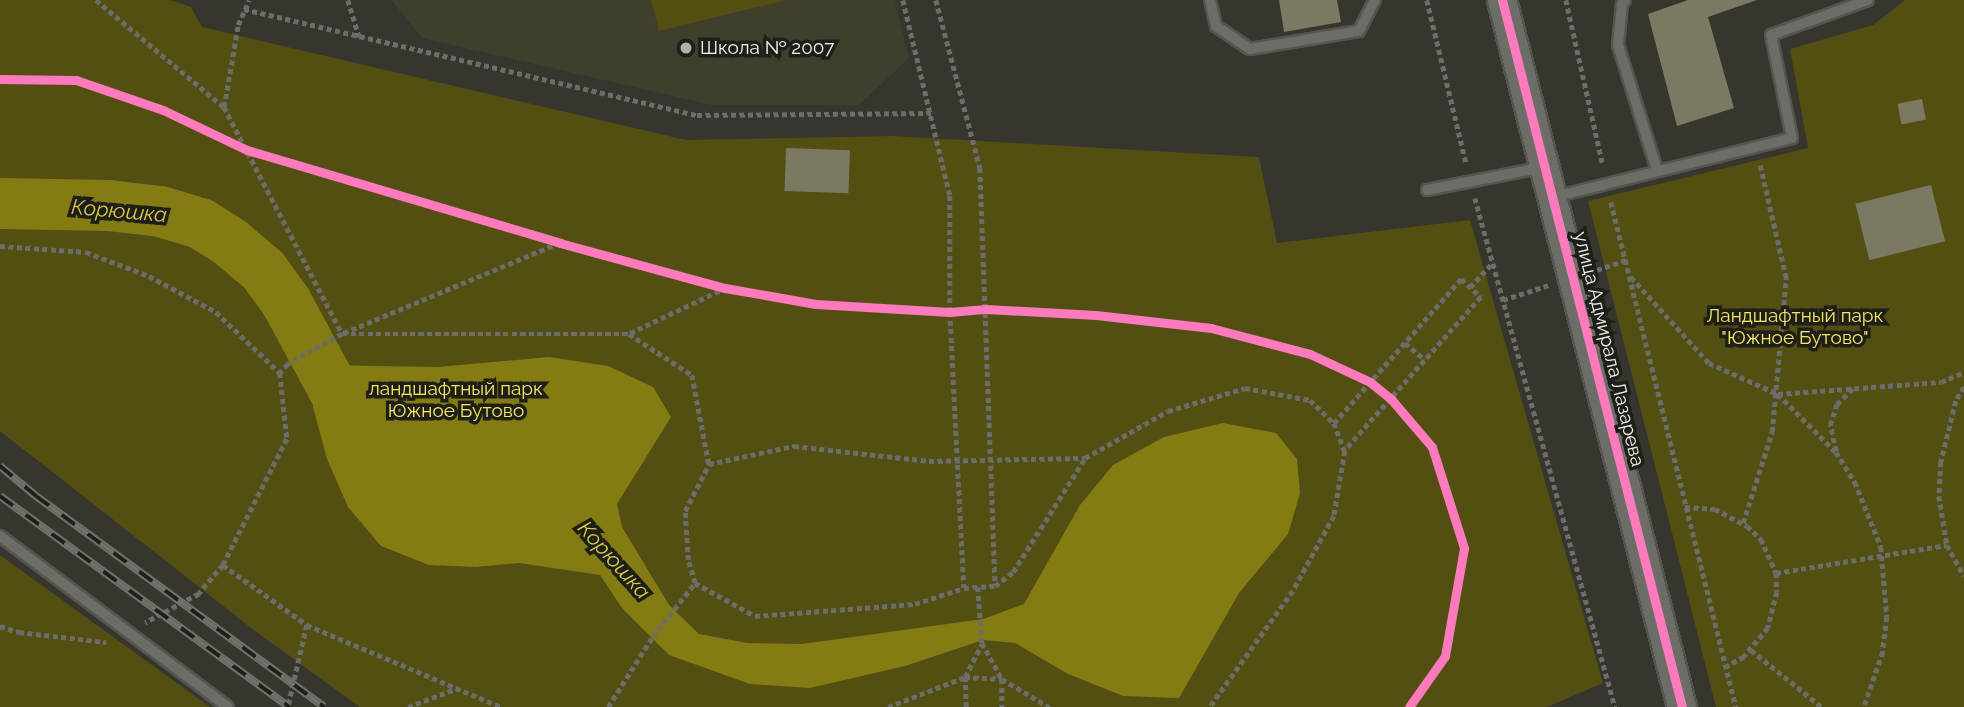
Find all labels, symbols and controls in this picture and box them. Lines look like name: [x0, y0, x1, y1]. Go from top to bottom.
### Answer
place label: Школа № 2007: [700, 37, 834, 59]
marker: Школа № 2007: [678, 40, 694, 56]
water label: Корюшка: [70, 194, 168, 228]
street label: улица Адмирала Лазарева: [1569, 229, 1649, 469]
park label: Ландшафтный парк "Южное Бутово": [1707, 305, 1883, 349]
park label: ландшафтный парк Южное Бутово: [369, 378, 543, 422]
water label: Корюшка: [573, 516, 655, 604]

